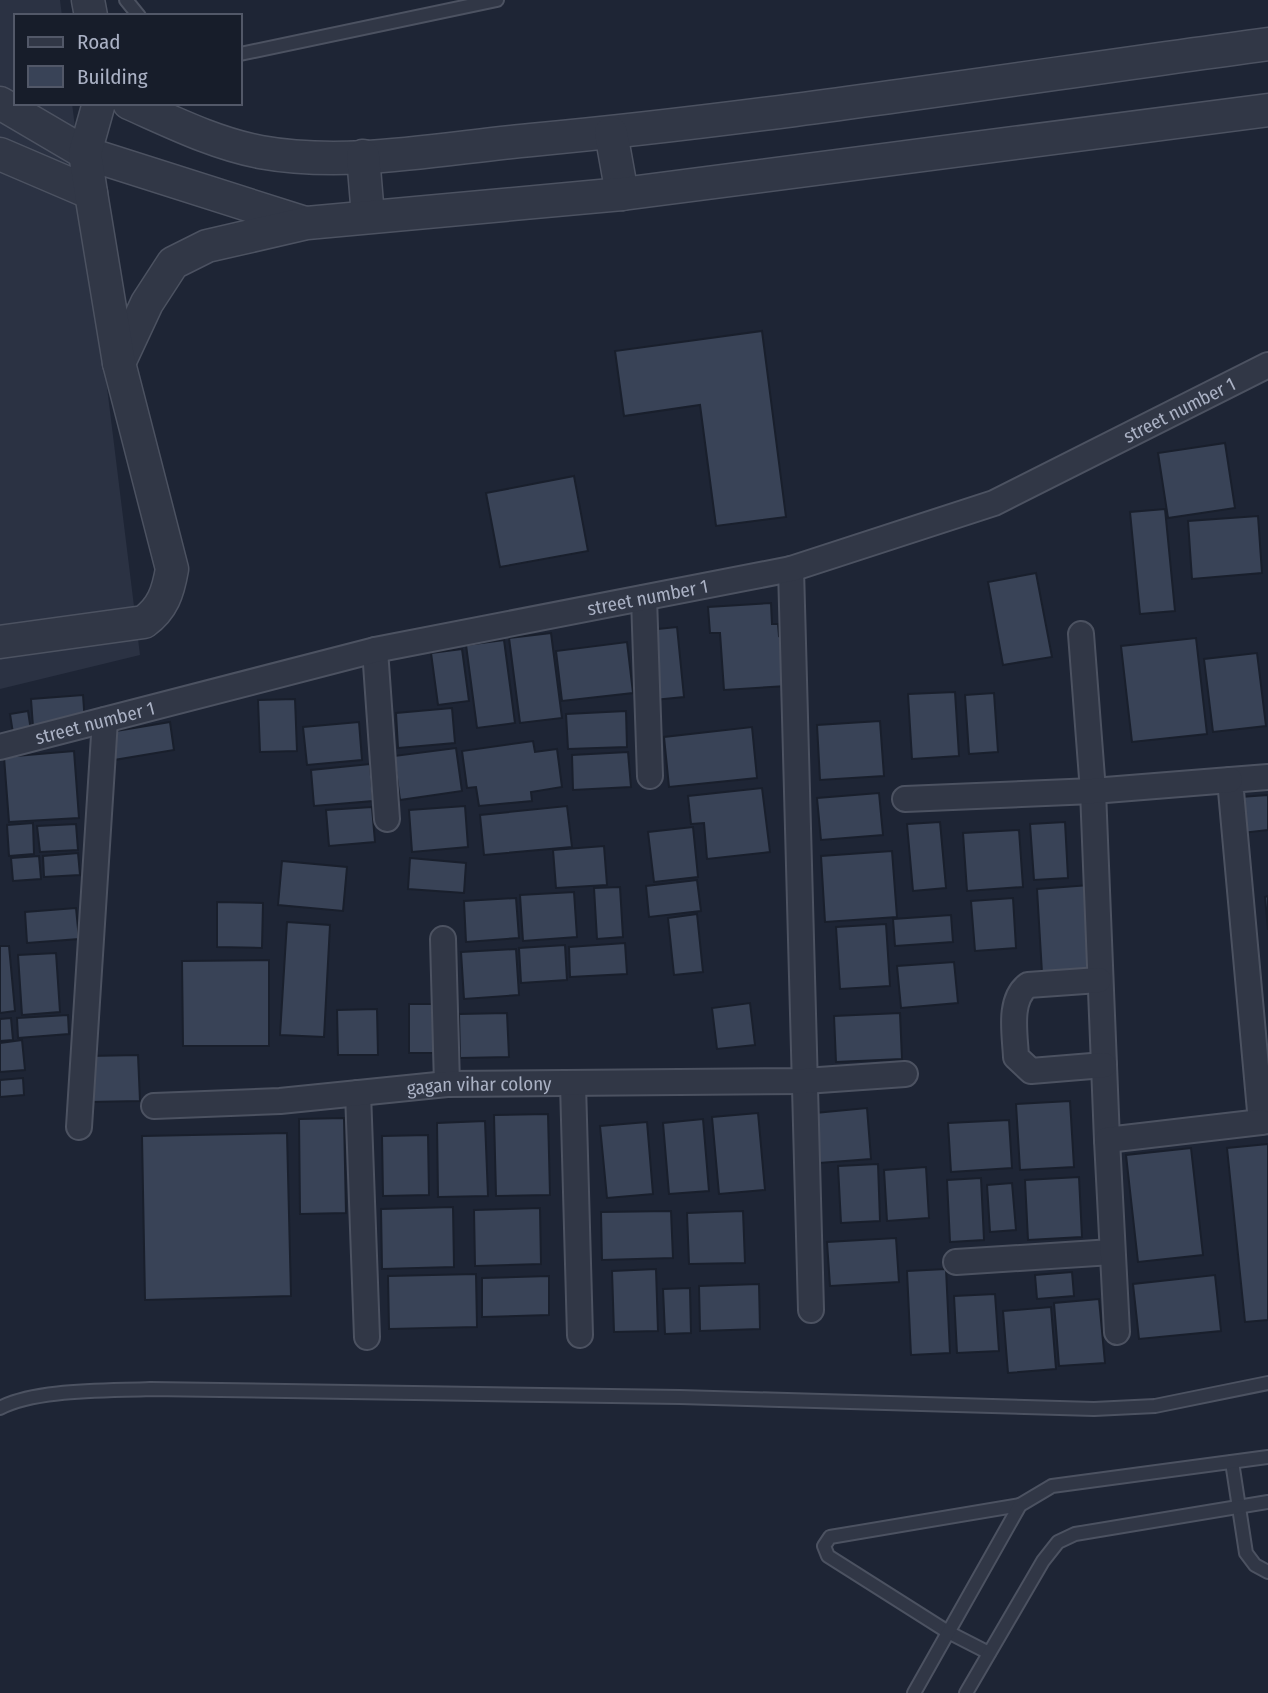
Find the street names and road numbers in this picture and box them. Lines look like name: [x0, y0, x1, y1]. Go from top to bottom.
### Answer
street label: street number 1: [1119, 372, 1239, 448]
street label: street number 1: [585, 574, 710, 620]
street label: street number 1: [33, 696, 157, 749]
street label: gagan vihar colony: [406, 1072, 552, 1100]

